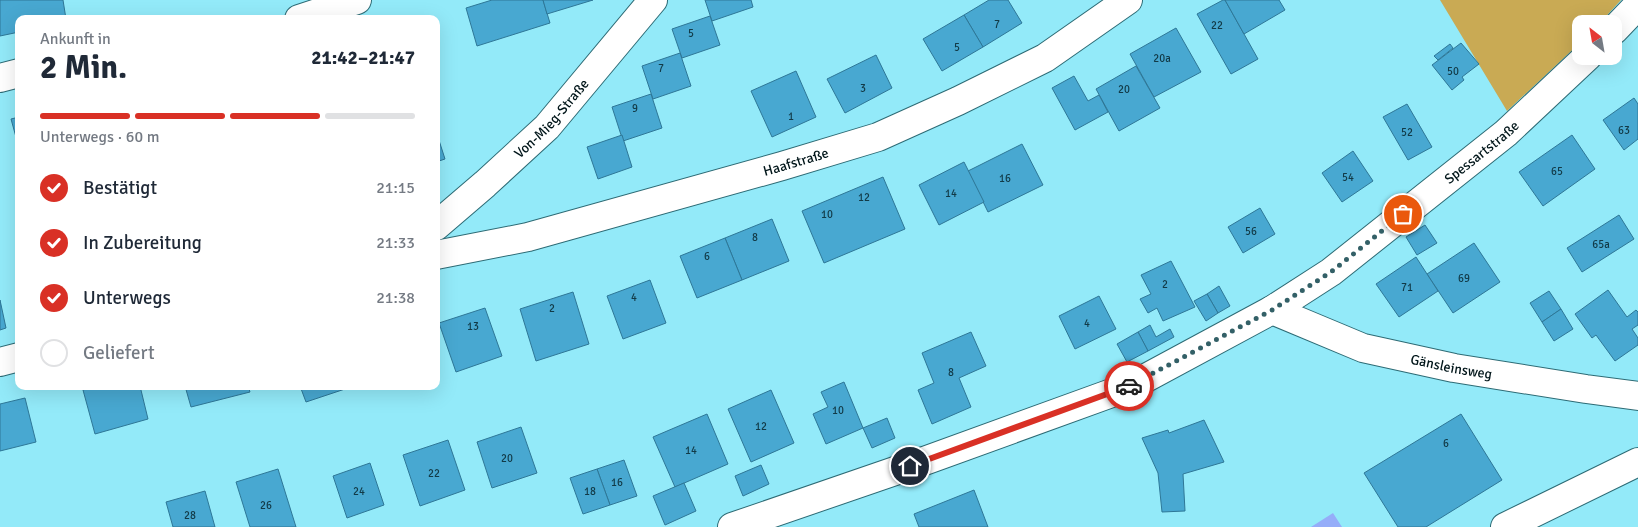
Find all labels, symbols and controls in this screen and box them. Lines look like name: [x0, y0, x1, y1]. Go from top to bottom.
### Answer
north arrow: [1572, 15, 1622, 65]
map controls: [1572, 15, 1622, 65]
house number: 7: [994, 18, 1000, 31]
house number: 22: [1211, 19, 1223, 32]
house number: 5: [688, 27, 694, 40]
text: Ankunft in: [40, 29, 111, 49]
house number: 5: [954, 41, 960, 54]
text: 21:42–21:47: [311, 46, 415, 70]
text: 2 Min.: [40, 48, 127, 87]
house number: 20a: [1153, 52, 1171, 65]
house number: 7: [658, 62, 664, 75]
house number: 50: [1447, 65, 1459, 78]
street label: Von-Mieg-Straße: [510, 75, 592, 162]
house number: 3: [860, 82, 866, 95]
house number: 20: [1118, 83, 1130, 96]
house number: 9: [632, 102, 638, 115]
house number: 1: [788, 110, 794, 123]
street label: Spessartstraße: [1441, 117, 1522, 187]
house number: 63: [1618, 124, 1630, 137]
house number: 52: [1401, 126, 1413, 139]
text: Unterwegs · 60 m: [40, 127, 159, 147]
street label: Haafstraße: [761, 144, 831, 179]
house number: 65: [1551, 165, 1563, 178]
house number: 54: [1342, 171, 1354, 184]
house number: 16: [999, 172, 1011, 185]
icon: check: [40, 174, 68, 202]
text: Bestätigt: [83, 176, 157, 200]
text: 21:15: [376, 178, 415, 198]
house number: 14: [945, 187, 957, 200]
house number: 12: [858, 191, 870, 204]
pin: [1382, 193, 1424, 235]
icon: bag: [1389, 200, 1417, 228]
house number: 10: [821, 208, 833, 221]
house number: 56: [1245, 225, 1257, 238]
icon: check: [40, 229, 68, 257]
text: In Zubereitung: [83, 231, 202, 255]
house number: 8: [752, 231, 758, 244]
text: 21:33: [376, 233, 415, 253]
house number: 65a: [1592, 238, 1610, 251]
house number: 6: [704, 250, 710, 263]
house number: 69: [1458, 272, 1470, 285]
house number: 2: [1162, 278, 1168, 291]
house number: 71: [1401, 281, 1413, 294]
icon: check: [40, 284, 68, 312]
text: Unterwegs: [83, 286, 171, 310]
text: 21:38: [376, 288, 415, 308]
house number: 4: [631, 291, 637, 304]
house number: 2: [549, 302, 555, 315]
house number: 4: [1084, 317, 1090, 330]
house number: 13: [467, 320, 479, 333]
text: Geliefert: [83, 341, 155, 365]
street label: Gänsleinsweg: [1409, 350, 1493, 382]
courier: [1104, 361, 1154, 411]
house number: 8: [948, 366, 954, 379]
icon: car: [1115, 372, 1143, 400]
house number: 10: [832, 404, 844, 417]
house number: 12: [755, 420, 767, 433]
house number: 6: [1443, 437, 1449, 450]
house number: 14: [685, 444, 697, 457]
pin: [889, 445, 931, 487]
house number: 20: [501, 452, 513, 465]
icon: home: [896, 452, 924, 480]
house number: 22: [428, 467, 440, 480]
house number: 16: [611, 476, 623, 489]
house number: 24: [353, 485, 365, 498]
house number: 18: [584, 485, 596, 498]
house number: 26: [260, 499, 272, 512]
house number: 28: [184, 509, 196, 522]

